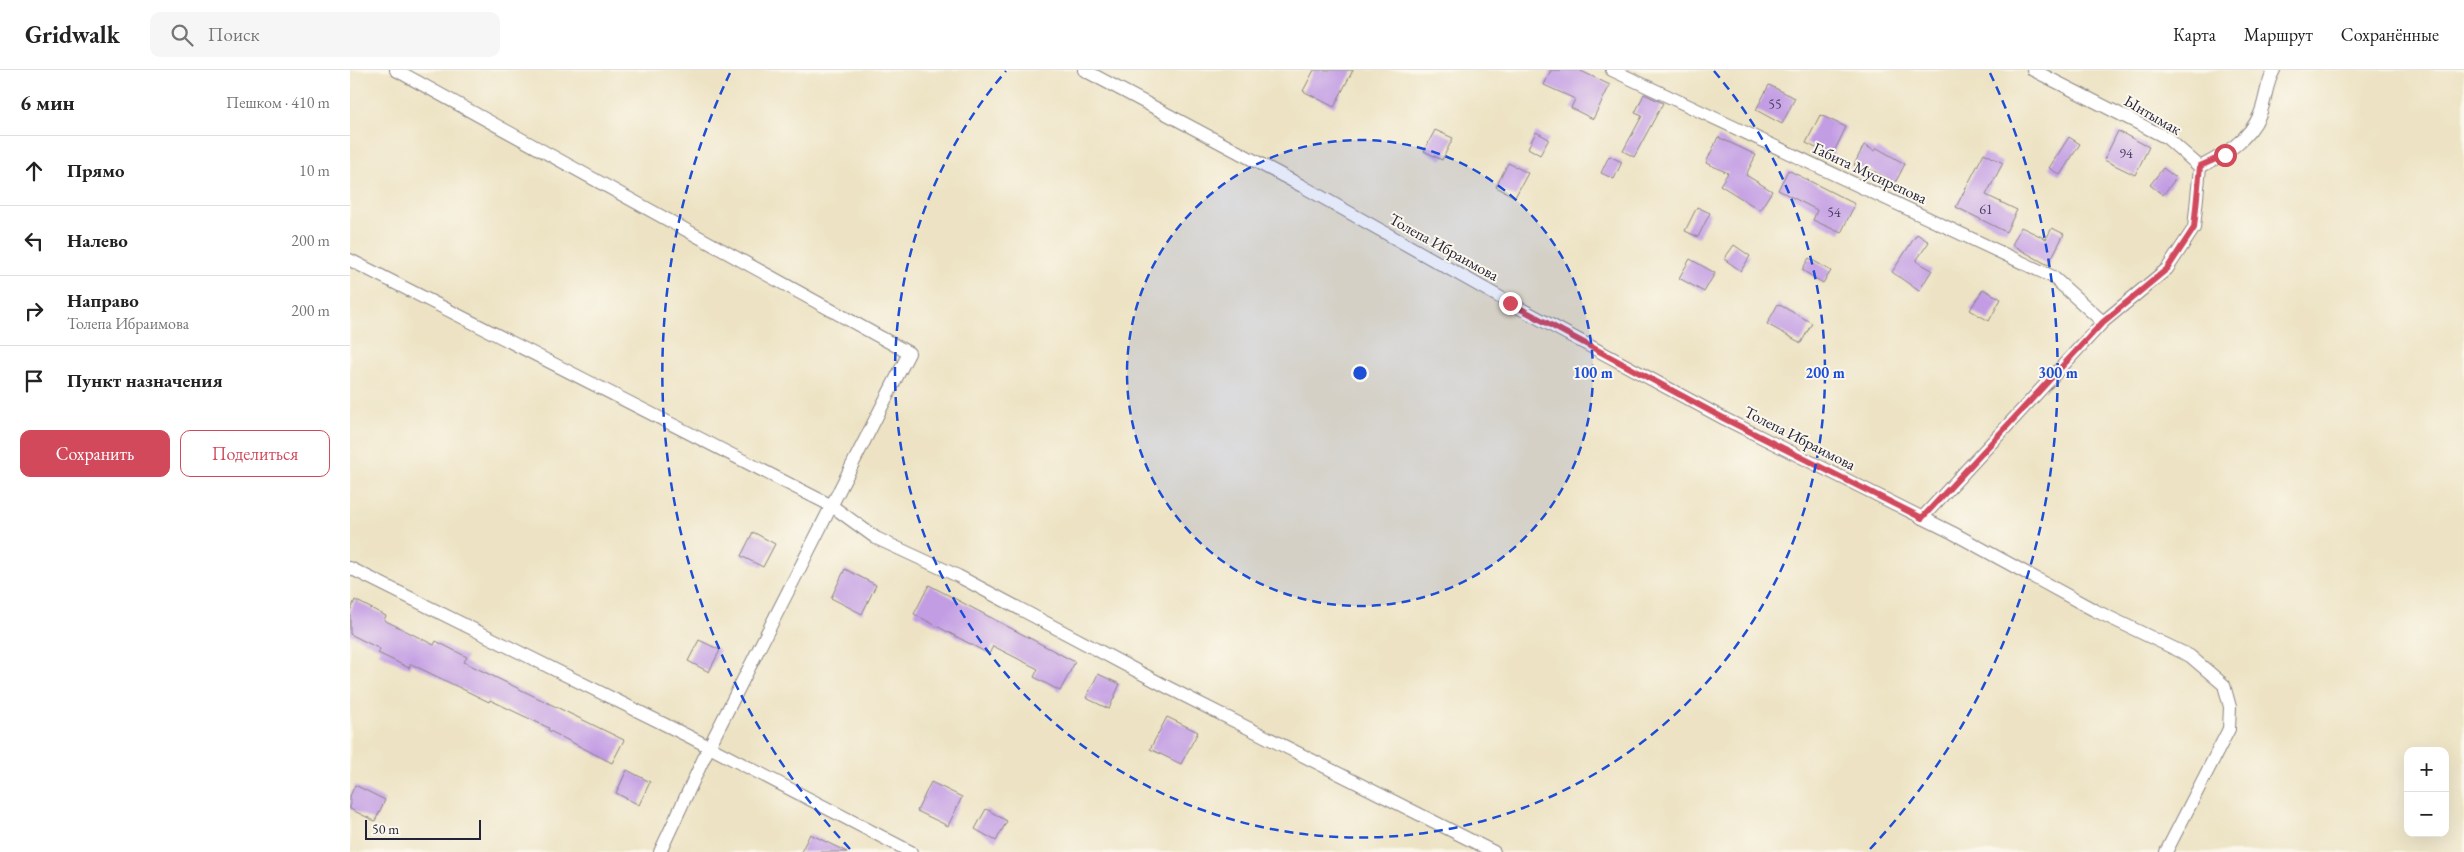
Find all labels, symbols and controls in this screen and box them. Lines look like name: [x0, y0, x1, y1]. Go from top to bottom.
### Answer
search box: [150, 12, 500, 57]
text: Gridwalk: [25, 19, 120, 50]
icon: search: [168, 21, 196, 49]
text: Поиск: [208, 22, 260, 47]
text: Карта: [2173, 23, 2216, 46]
text: Маршрут: [2244, 23, 2313, 46]
text: Сохранённые: [2341, 23, 2439, 46]
text: 6 мин: [20, 89, 75, 116]
street label: Ынтымак: [2121, 90, 2186, 140]
text: Пешком · 410 m: [226, 92, 330, 113]
house number: 55: [1768, 95, 1782, 113]
street label: Габита Мусирепова: [1810, 137, 1931, 209]
house number: 94: [2119, 144, 2133, 162]
route start: [2214, 144, 2237, 167]
icon: ahead: [20, 157, 48, 185]
text: Прямо: [67, 158, 125, 183]
text: 10 m: [299, 160, 330, 181]
house number: 61: [1979, 200, 1993, 218]
house number: 54: [1827, 203, 1841, 221]
street label: Толепа Ибраимова: [1385, 208, 1503, 286]
icon: left: [20, 227, 48, 255]
text: Налево: [67, 228, 128, 253]
text: 200 m: [291, 230, 330, 251]
text: Направо: [67, 288, 139, 313]
route end: [1499, 292, 1522, 315]
icon: right: [20, 297, 48, 325]
text: 200 m: [291, 300, 330, 321]
text: Толепа Ибраимова: [67, 313, 189, 334]
text: 100 m: [1573, 363, 1613, 382]
text: 200 m: [1805, 363, 1845, 382]
text: 300 m: [2038, 363, 2078, 382]
centre of rings: [1351, 364, 1369, 382]
icon: arrive: [20, 367, 48, 395]
text: Пункт назначения: [67, 368, 223, 393]
street label: Толепа Ибраимова: [1741, 401, 1860, 475]
button: Сохранить: [20, 430, 170, 477]
button: Поделиться: [180, 430, 330, 477]
map controls: [2404, 747, 2449, 837]
button: +: [2404, 747, 2449, 792]
button: −: [2404, 792, 2449, 837]
scale bar: [365, 817, 481, 840]
text: 50 m: [372, 820, 399, 838]

